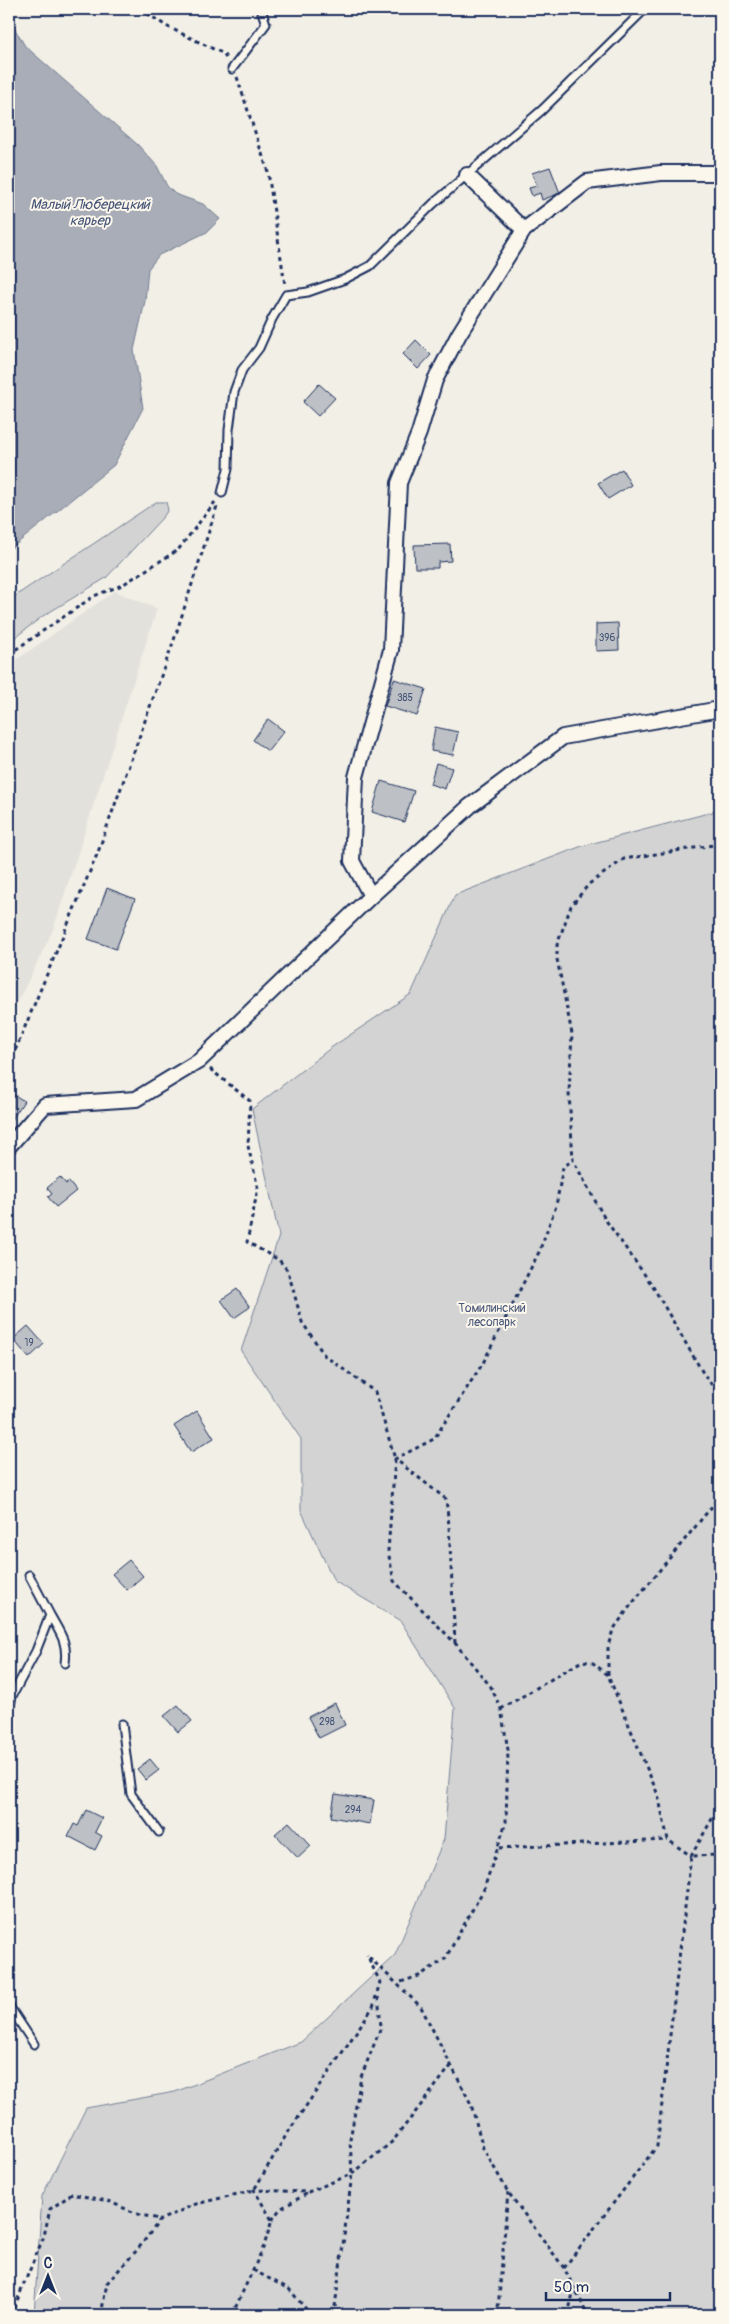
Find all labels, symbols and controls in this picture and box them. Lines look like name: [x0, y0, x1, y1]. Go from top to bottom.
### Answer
water label: Малый Люберецкий карьер: [30, 196, 151, 229]
house number: 396: [599, 632, 615, 644]
house number: 385: [397, 692, 413, 704]
park label: Томилинский лесопарк: [458, 1301, 526, 1330]
house number: 19: [24, 1337, 34, 1349]
house number: 298: [319, 1716, 335, 1728]
house number: 294: [345, 1804, 361, 1816]
north arrow: [22, 2252, 72, 2302]
text: С: [44, 2255, 53, 2272]
scale bar: [546, 2269, 670, 2301]
text: 50 m: [554, 2278, 589, 2297]

